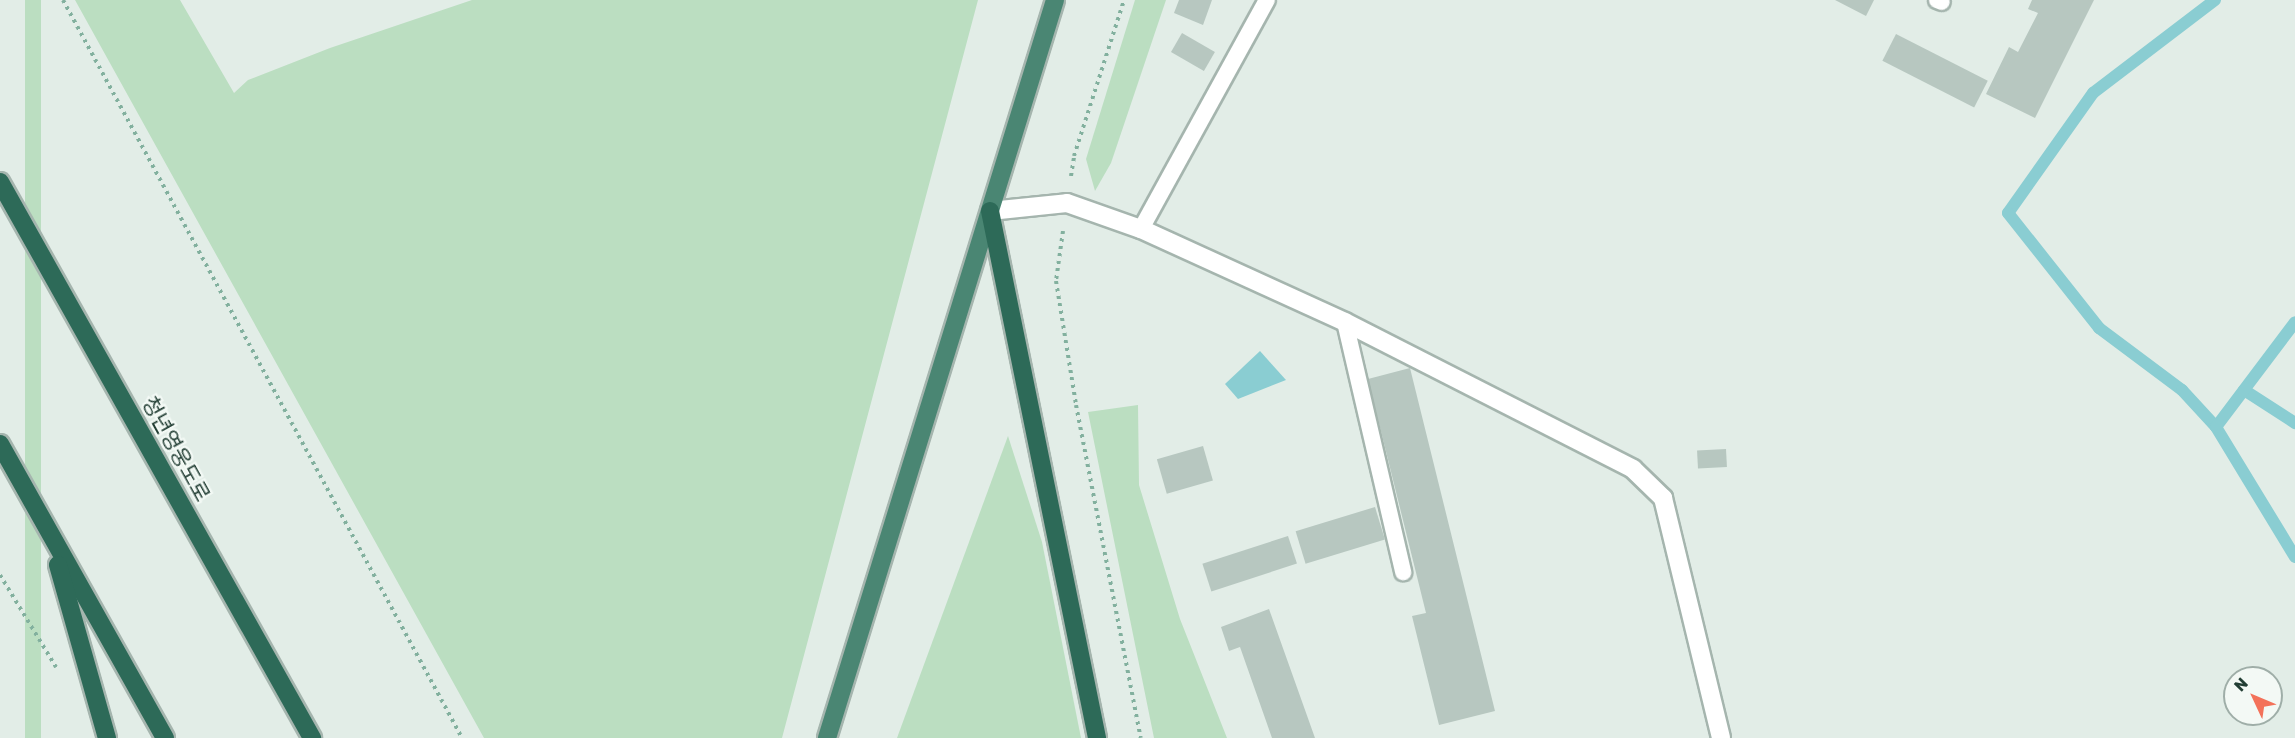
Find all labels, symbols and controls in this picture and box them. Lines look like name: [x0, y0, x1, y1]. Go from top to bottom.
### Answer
street label: 청년영웅도로: [137, 392, 215, 506]
north arrow: [2223, 666, 2283, 726]
text: N: [2230, 674, 2252, 695]

